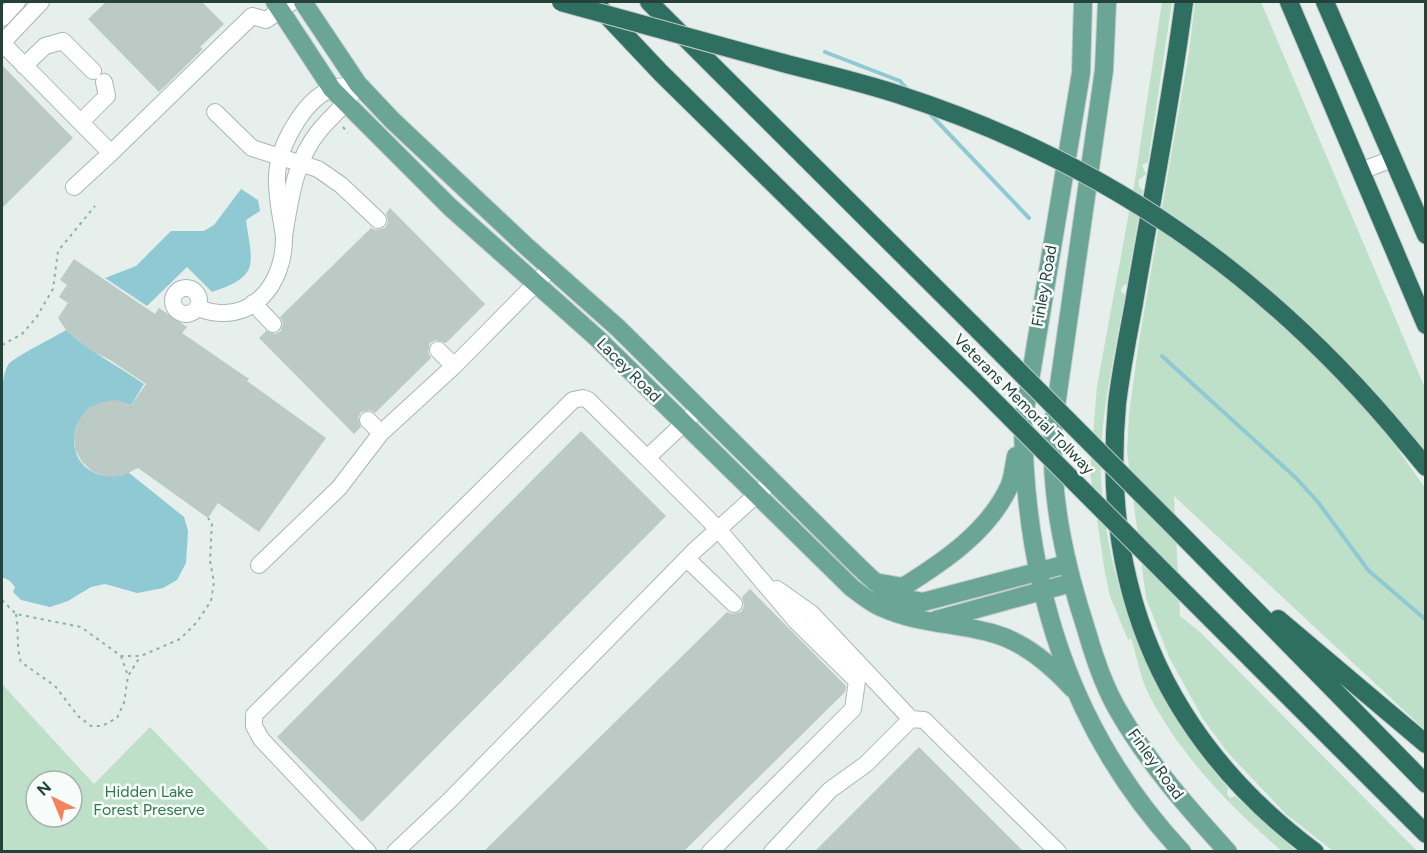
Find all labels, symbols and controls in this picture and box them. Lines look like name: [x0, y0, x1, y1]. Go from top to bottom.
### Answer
street label: Finley Road: [1027, 244, 1061, 328]
street label: Veterans Memorial Tollway: [950, 330, 1099, 479]
street label: Lacey Road: [593, 334, 665, 406]
street label: Finley Road: [1124, 725, 1188, 803]
north arrow: [24, 769, 84, 829]
text: N: [33, 777, 55, 800]
park label: Hidden Lake Forest Preserve: [93, 782, 205, 819]

